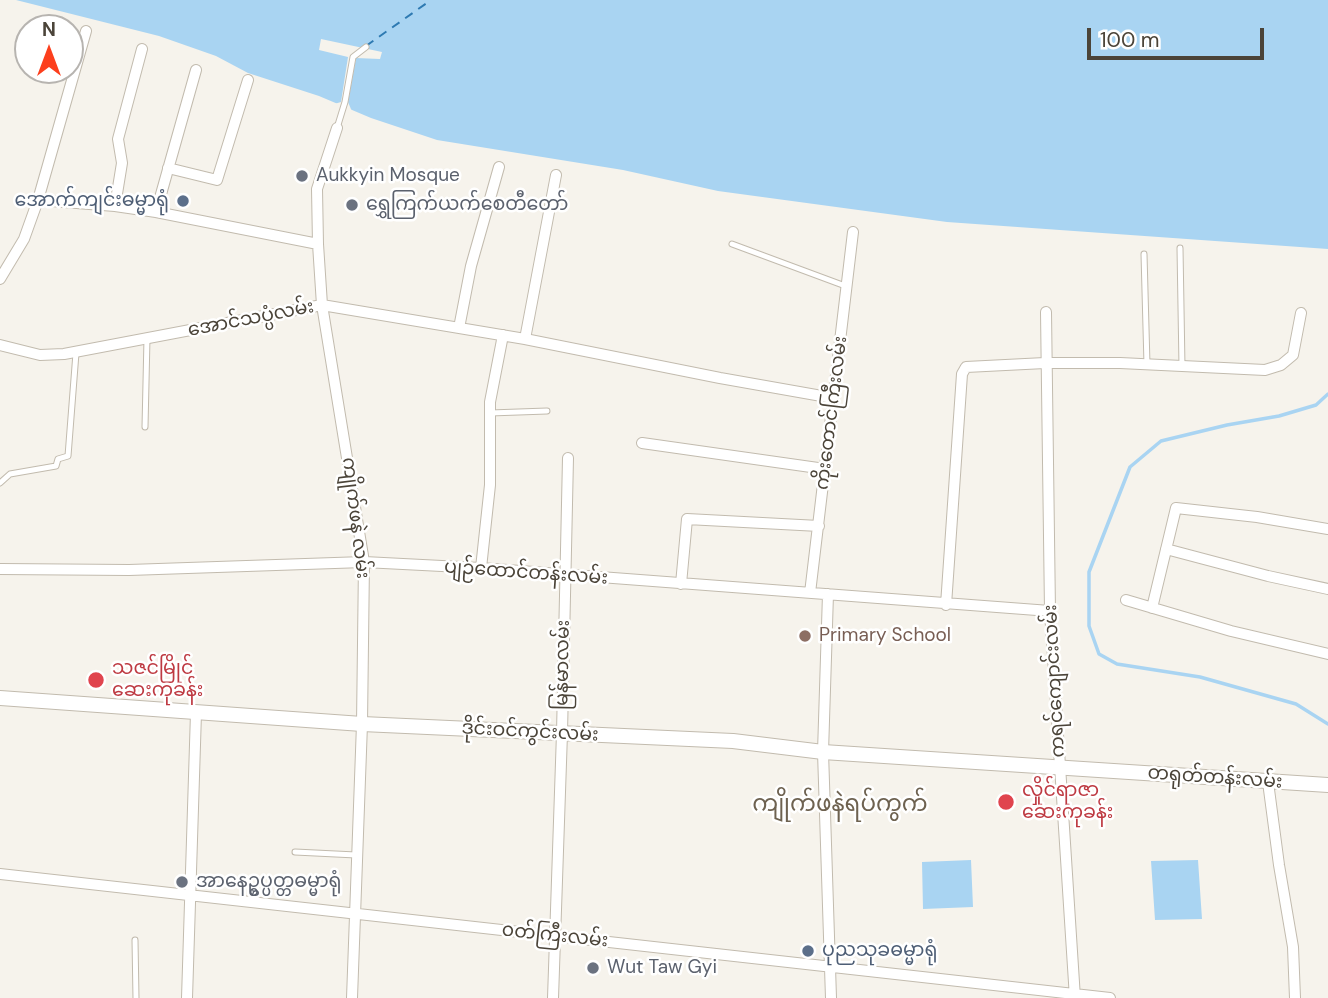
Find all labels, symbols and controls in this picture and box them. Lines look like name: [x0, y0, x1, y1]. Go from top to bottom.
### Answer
north arrow: [14, 14, 84, 84]
scale bar: [1090, 14, 1267, 58]
text: N: [42, 17, 56, 42]
text: 100 m: [1100, 26, 1160, 54]
place label: Aukkyin Mosque: [316, 165, 460, 187]
marker: Aukkyin Mosque: [294, 168, 310, 184]
place label: အောက်ကျင်းဓမ္မာရုံ: [15, 190, 169, 212]
marker: အောက်ကျင်းဓမ္မာရုံ: [175, 193, 191, 209]
place label: ရွှေကြက်ယက်စေတီတော်: [366, 194, 568, 216]
marker: ရွှေကြက်ယက်စေတီတော်: [344, 197, 360, 213]
street label: အောင်သပ္ပံလမ်း: [186, 296, 316, 342]
street label: ကိုးတောင်ကြီးလမ်း: [811, 335, 853, 491]
street label: ကျိုက်ဖနဲ လမ်း: [336, 456, 374, 580]
street label: ပျဉ်ထောင်တန်းလမ်း: [443, 556, 609, 590]
street label: ကရင်ကျောင်းလမ်း: [1040, 604, 1070, 758]
street label: မြန်မာလမ်း: [551, 620, 575, 710]
place label: Primary School: [819, 625, 951, 647]
marker: Primary School: [797, 628, 813, 644]
place label: သဇင်မြိုင် ဆေးကုခန်း: [112, 658, 203, 702]
marker: သဇင်မြိုင် ဆေးကုခန်း: [86, 670, 106, 690]
street label: ဒိုင်းဝင်ကွင်းလမ်း: [461, 717, 599, 747]
street label: တရုတ်တန်းလမ်း: [1147, 762, 1283, 794]
place label: လှိုင်ရာဇာ ဆေးကုခန်း: [1022, 780, 1113, 824]
district label: ကျိုက်ဖနဲရပ်ကွက်: [752, 791, 928, 819]
marker: လှိုင်ရာဇာ ဆေးကုခန်း: [996, 792, 1016, 812]
place label: အာနေဥ္စပ္ပတ္တဓမ္မာရုံ: [196, 871, 341, 893]
marker: အာနေဥ္စပ္ပတ္တဓမ္မာရုံ: [174, 874, 190, 890]
street label: ၀တ်ကြီးလမ်း: [501, 919, 609, 953]
place label: ပုညသုခဓမ္မာရုံ: [822, 940, 937, 962]
marker: ပုညသုခဓမ္မာရုံ: [800, 943, 816, 959]
place label: Wut Taw Gyi: [607, 957, 717, 979]
marker: Wut Taw Gyi: [585, 960, 601, 976]

